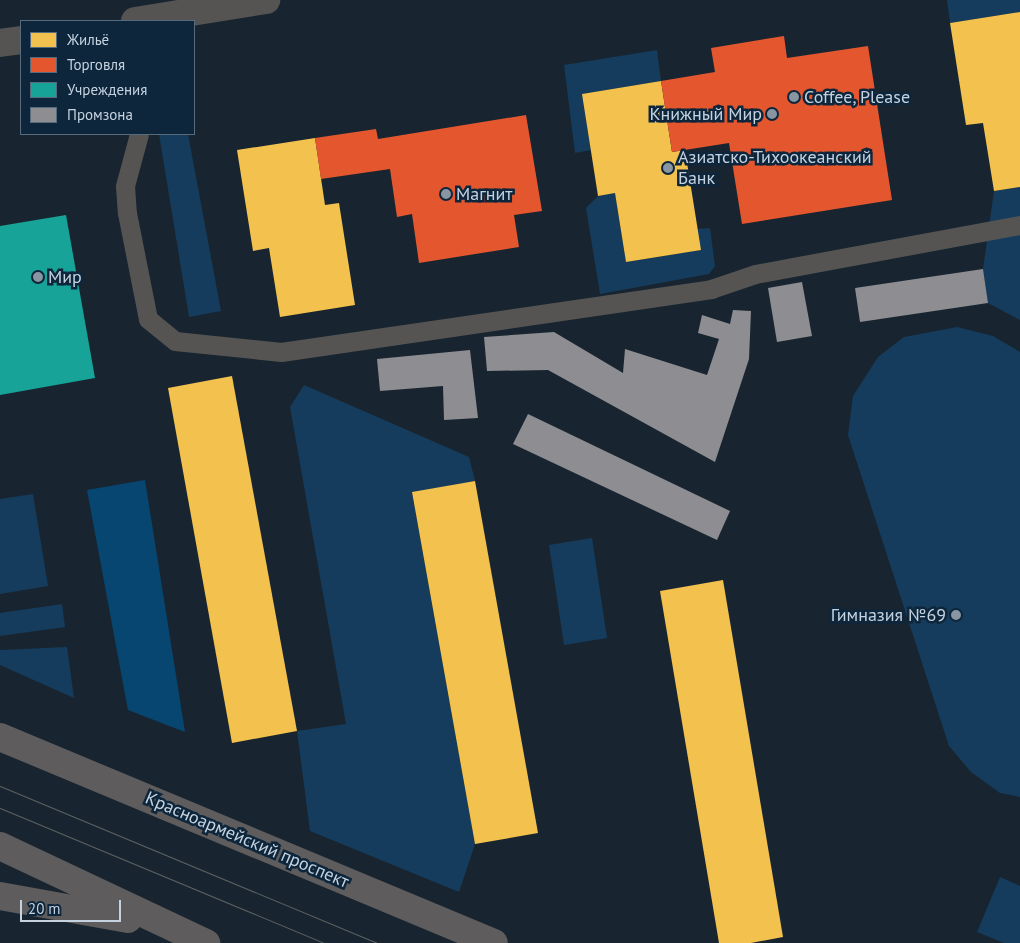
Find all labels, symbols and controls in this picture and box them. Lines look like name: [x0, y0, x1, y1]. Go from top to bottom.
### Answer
legend: [20, 20, 195, 135]
text: Жильё: [67, 30, 109, 49]
text: Торговля: [67, 55, 125, 74]
text: Учреждения: [67, 80, 147, 99]
place label: Coffee, Please: [804, 86, 911, 108]
marker: Coffee, Please: [788, 91, 800, 103]
place label: Книжный Мир: [650, 103, 762, 125]
text: Промзона: [67, 105, 133, 124]
marker: Книжный Мир: [766, 108, 778, 120]
place label: Азиатско-Тихоокеанский Банк: [678, 147, 872, 190]
marker: Азиатско-Тихоокеанский Банк: [662, 162, 674, 174]
place label: Магнит: [456, 183, 513, 205]
marker: Магнит: [440, 188, 452, 200]
place label: Мир: [48, 266, 82, 288]
marker: Мир: [32, 271, 44, 283]
place label: Гимназия №69: [831, 604, 946, 626]
marker: Гимназия №69: [950, 609, 962, 621]
street label: Красноармейский проспект: [142, 787, 352, 893]
scale bar: [22, 890, 124, 922]
text: 20 m: [28, 899, 61, 918]

